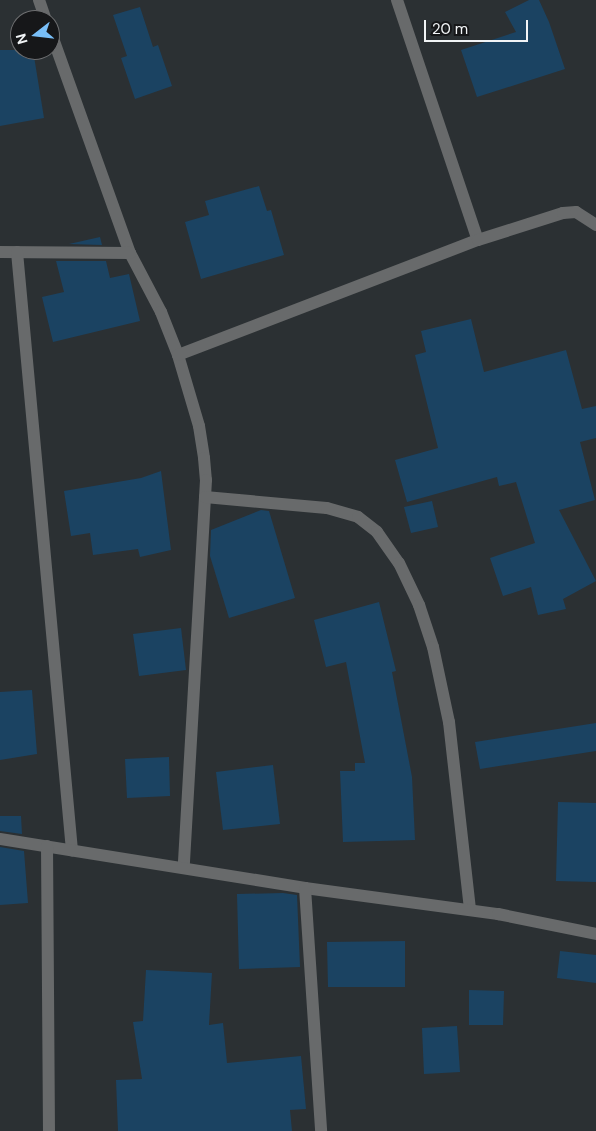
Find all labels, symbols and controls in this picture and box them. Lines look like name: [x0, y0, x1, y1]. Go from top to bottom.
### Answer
north arrow: [10, 10, 60, 60]
scale bar: [426, 10, 530, 42]
text: 20 m: [432, 19, 468, 39]
text: N: [11, 31, 32, 46]

